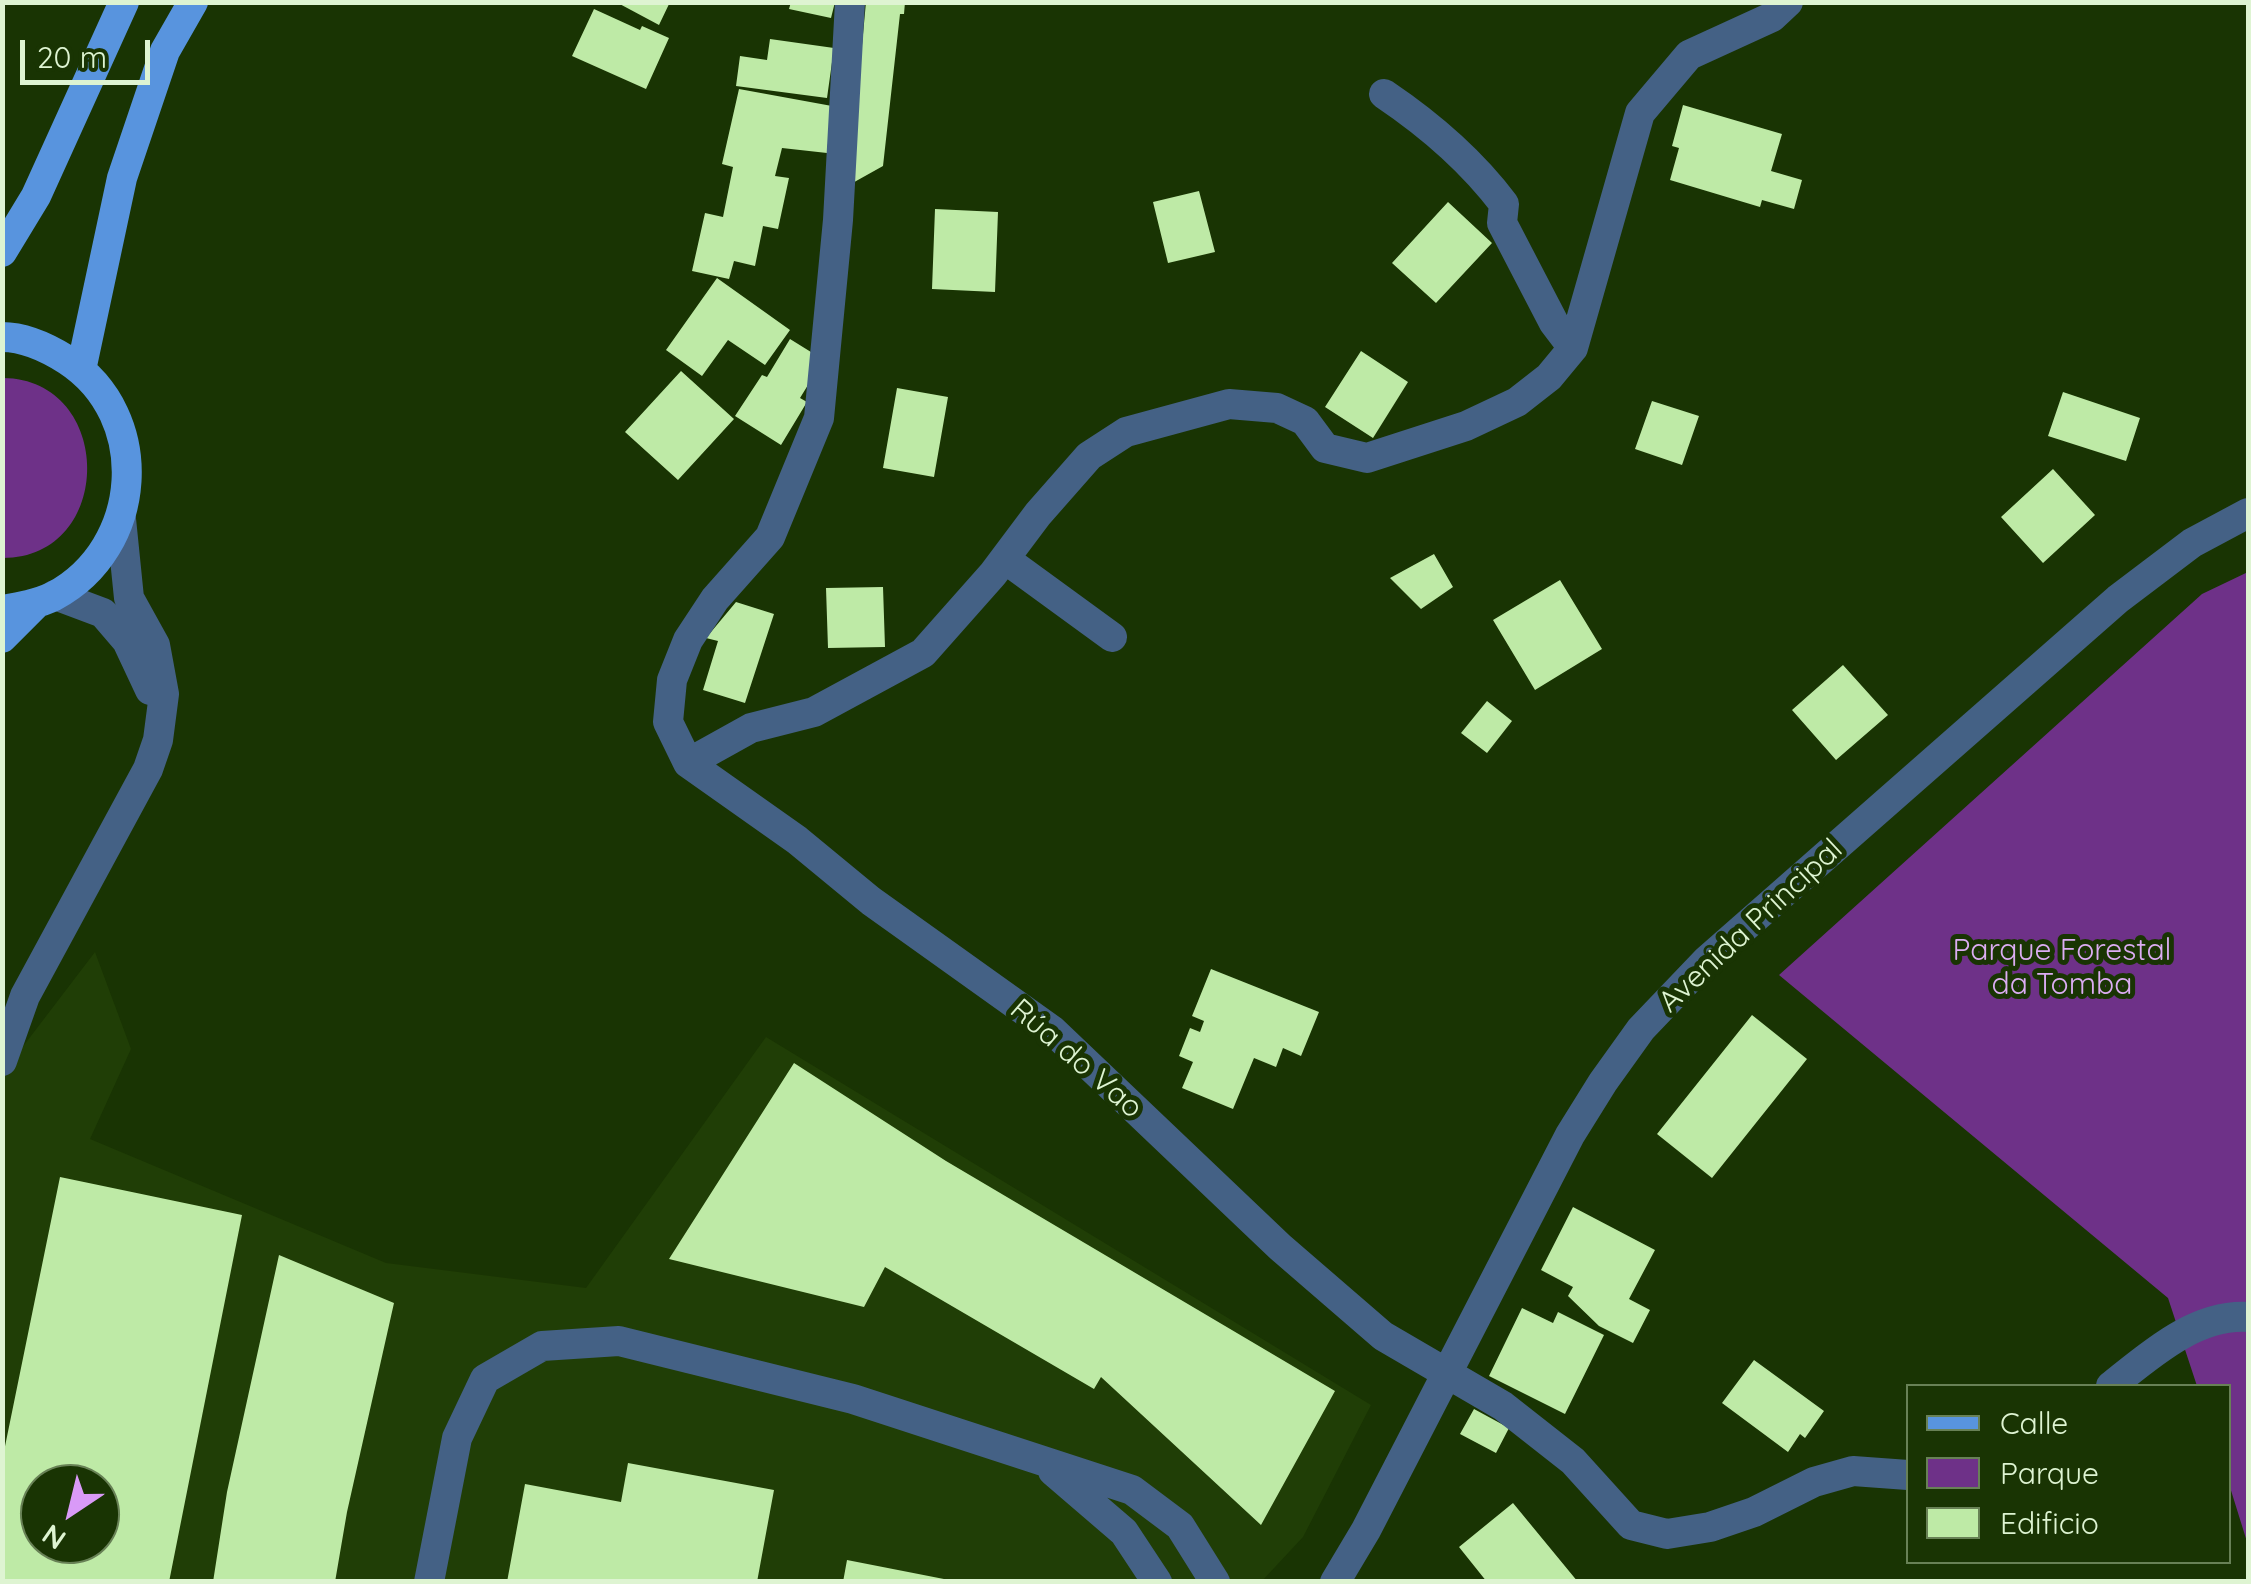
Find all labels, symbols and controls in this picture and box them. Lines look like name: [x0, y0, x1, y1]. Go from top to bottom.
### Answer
scale bar: [25, 20, 155, 82]
text: 20 m: [37, 38, 107, 76]
street label: Avenida Principal: [1652, 832, 1850, 1020]
park label: Parque Forestal da Tomba: [1953, 933, 2171, 1004]
street label: Rúa do Vao: [1002, 992, 1150, 1126]
legend: [1906, 1384, 2231, 1564]
text: Calle: [2000, 1404, 2068, 1442]
text: Parque: [2000, 1454, 2099, 1492]
north arrow: [20, 1464, 120, 1564]
text: Edificio: [2000, 1504, 2099, 1542]
text: N: [35, 1517, 72, 1558]

